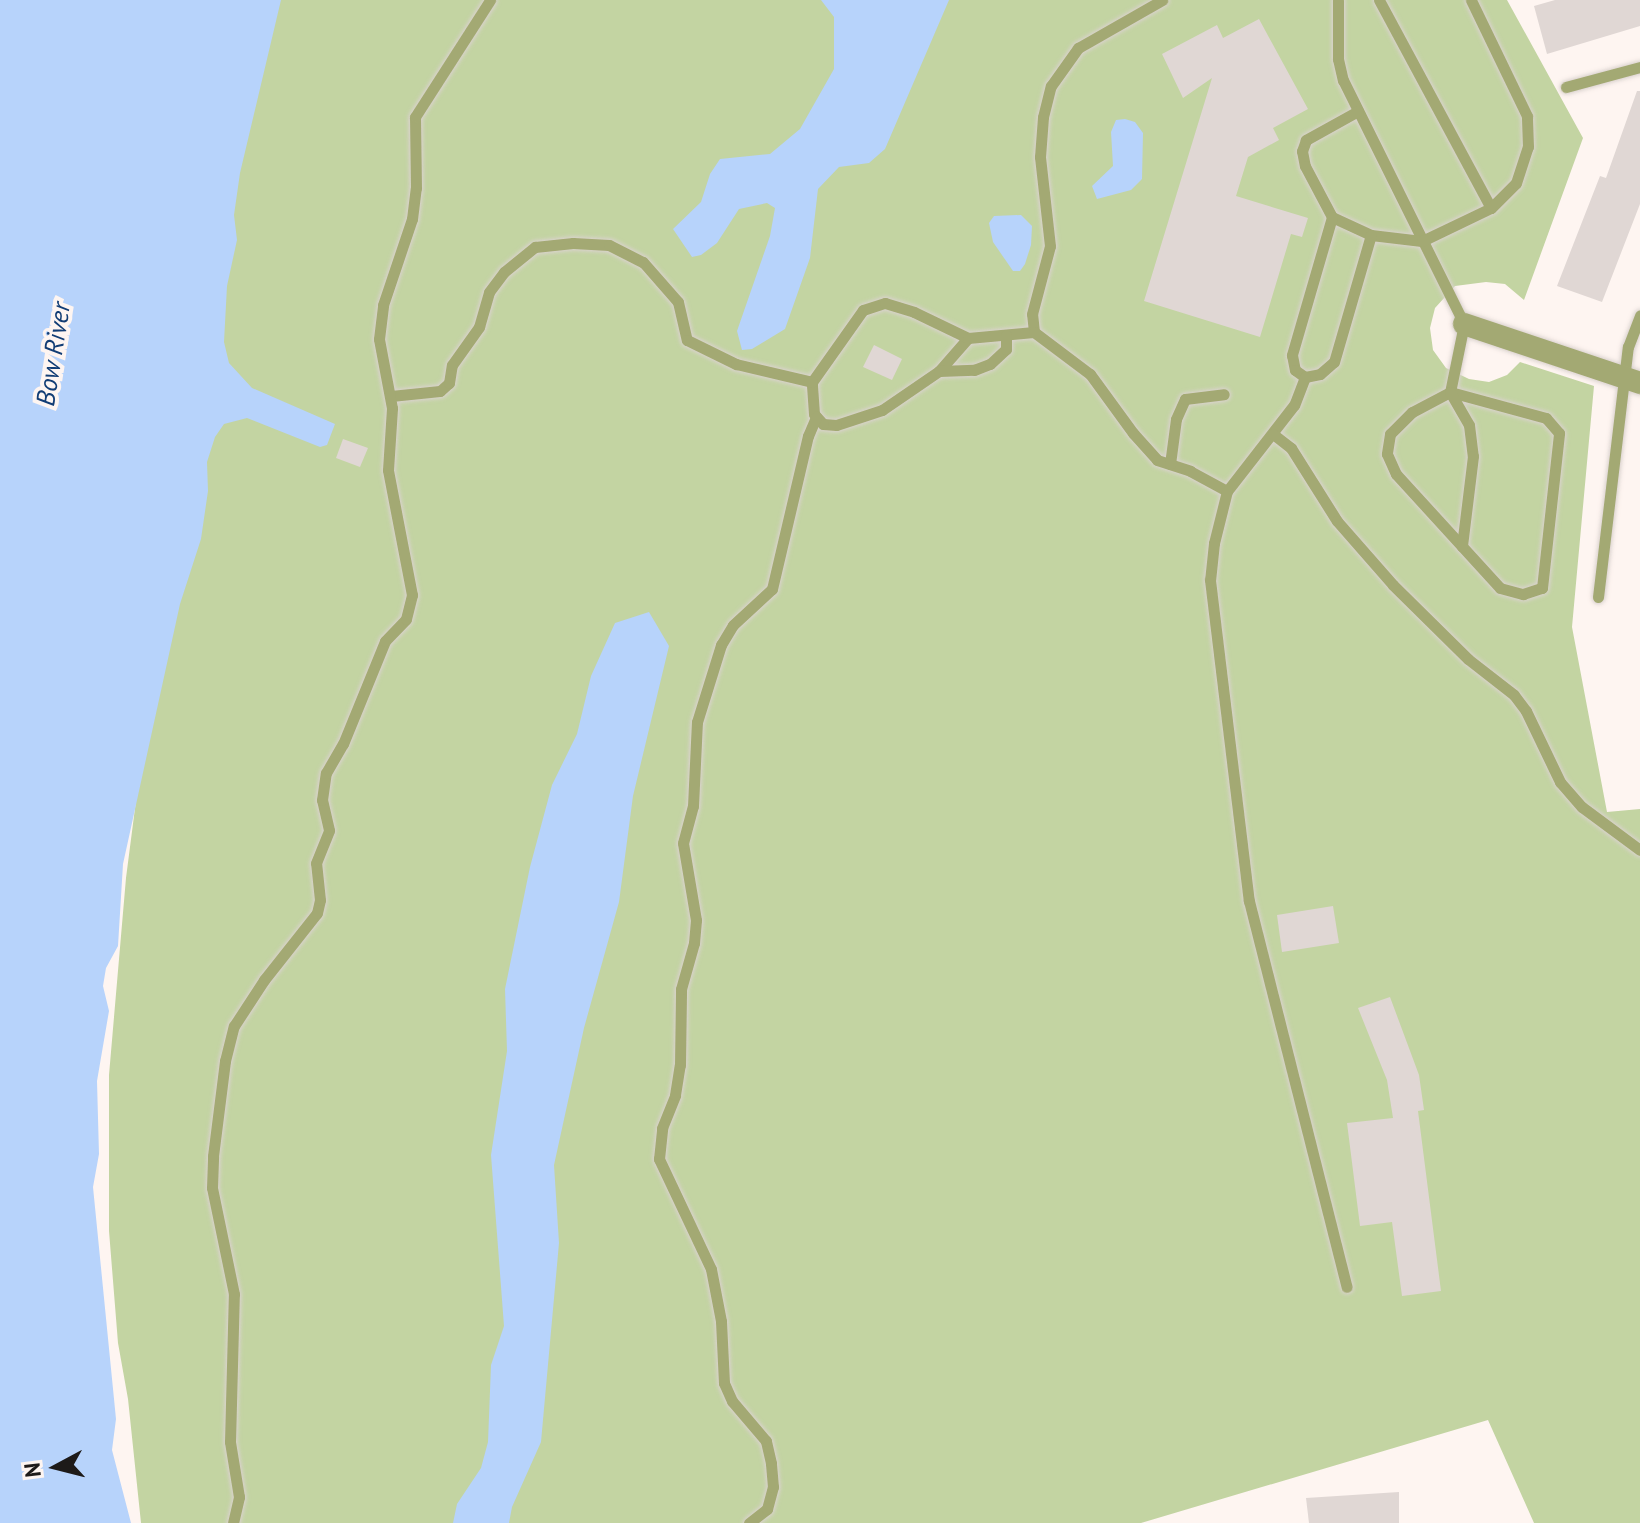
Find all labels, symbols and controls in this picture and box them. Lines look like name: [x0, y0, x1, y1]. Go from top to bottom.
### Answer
water label: Bow River: [29, 300, 77, 408]
north arrow: [16, 1427, 96, 1507]
text: N: [17, 1461, 47, 1479]

